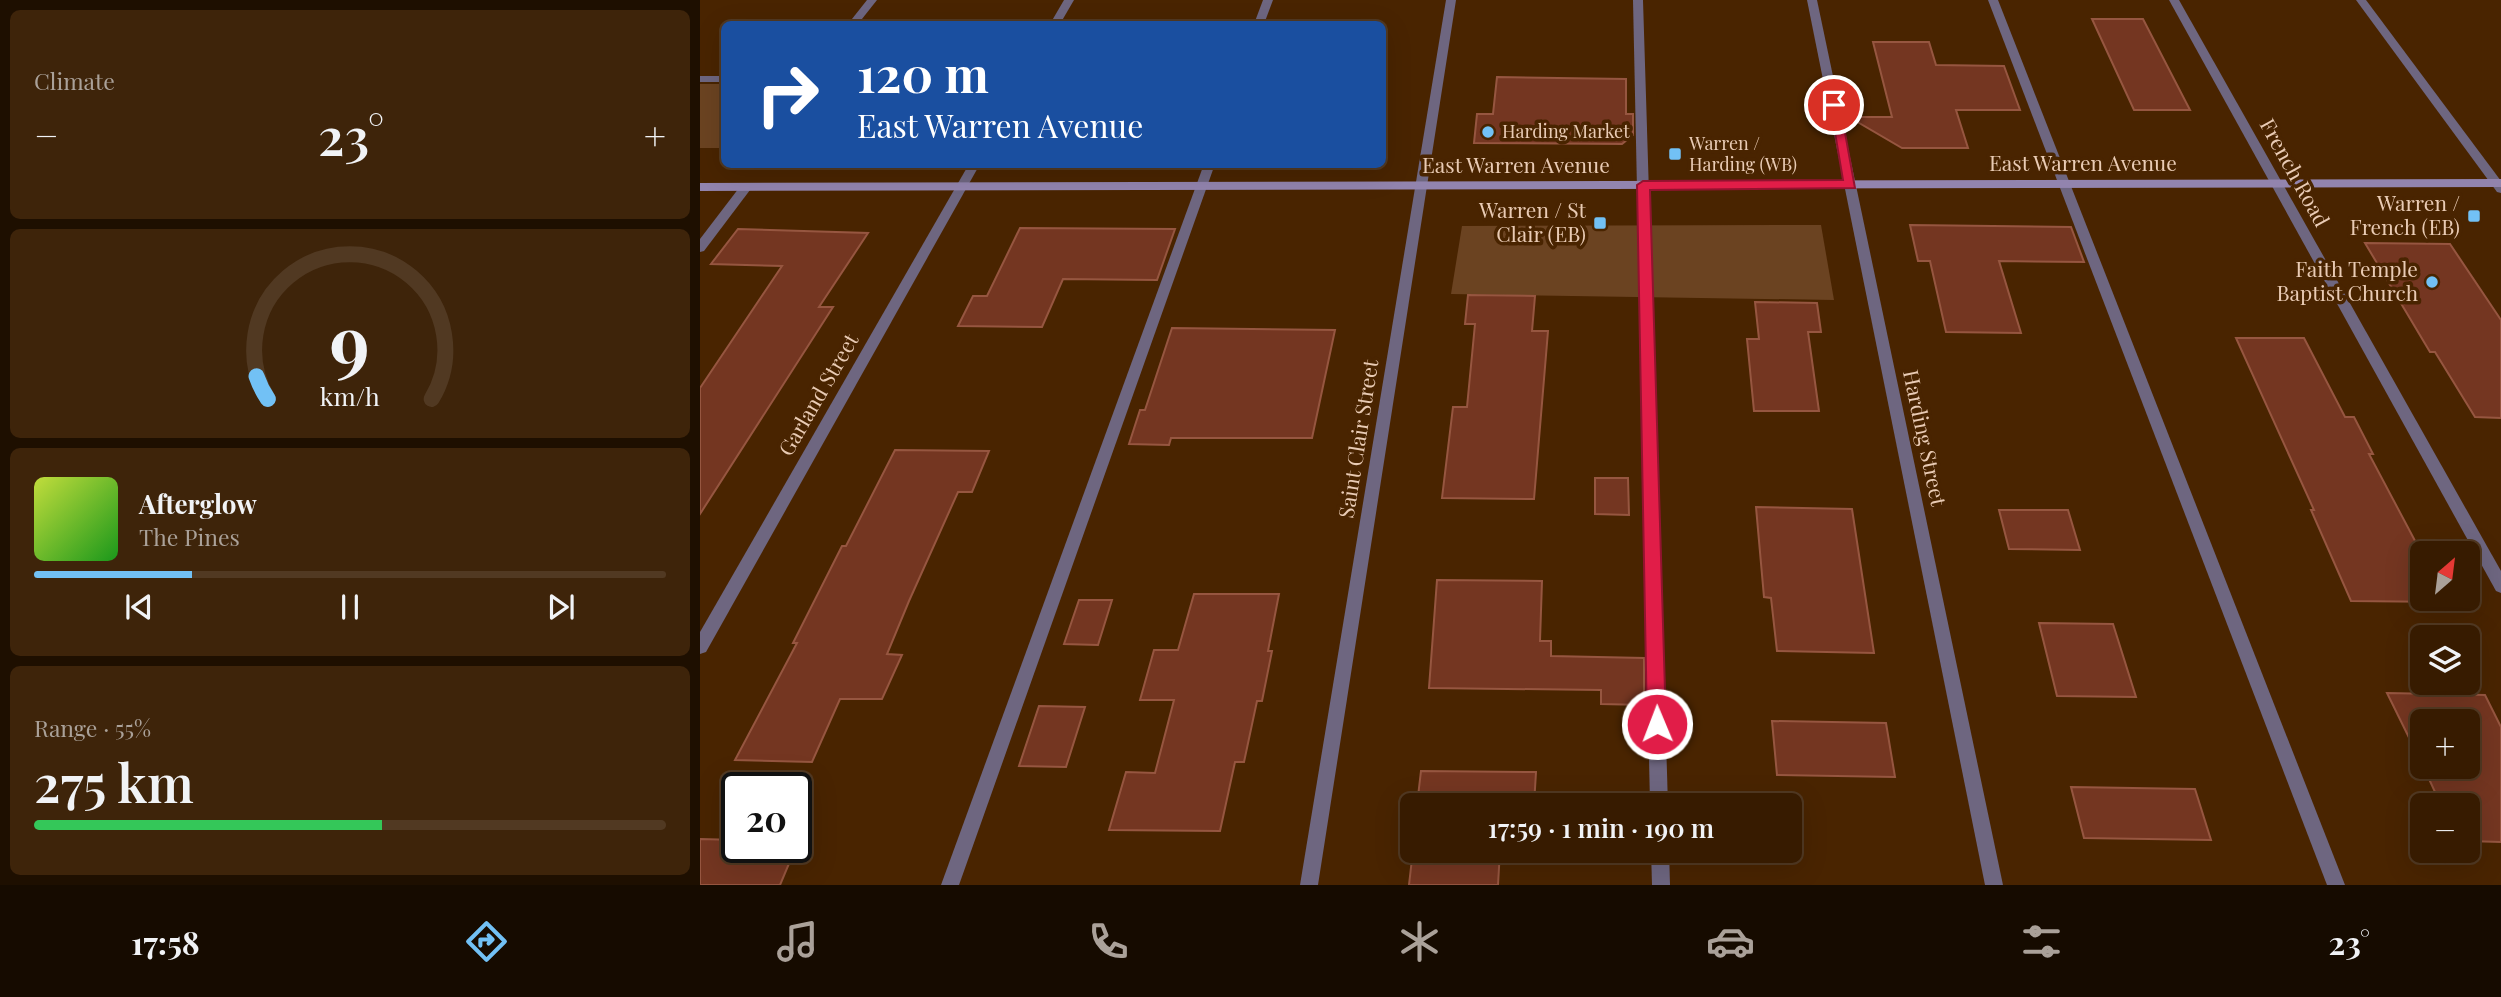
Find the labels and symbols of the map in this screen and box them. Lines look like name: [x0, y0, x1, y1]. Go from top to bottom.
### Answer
pin: [1804, 75, 1864, 135]
street label: French Road: [2255, 113, 2337, 231]
place label: Harding Market: [1502, 119, 1630, 143]
marker: Harding Market: [1480, 124, 1496, 140]
place label: Warren / Harding (WB): [1688, 131, 1797, 176]
marker: Warren / Harding (WB): [1667, 146, 1683, 162]
street label: East Warren Avenue: [1989, 148, 2177, 176]
street label: East Warren Avenue: [1422, 150, 1610, 178]
place label: Warren / French (EB): [2350, 188, 2460, 240]
place label: Warren / St Clair (EB): [1478, 195, 1587, 247]
marker: Warren / French (EB): [2466, 208, 2482, 224]
marker: Warren / St Clair (EB): [1592, 215, 1608, 231]
place label: Faith Temple Baptist Church: [2277, 254, 2419, 306]
marker: Faith Temple Baptist Church: [2424, 274, 2440, 290]
street label: Garland Street: [771, 327, 864, 460]
street label: Saint Clair Street: [1331, 357, 1383, 520]
street label: Harding Street: [1898, 367, 1954, 509]
north arrow: [2410, 541, 2480, 611]
position arrow: [1620, 687, 1694, 761]
speed limit sign: 20: [721, 772, 812, 863]

